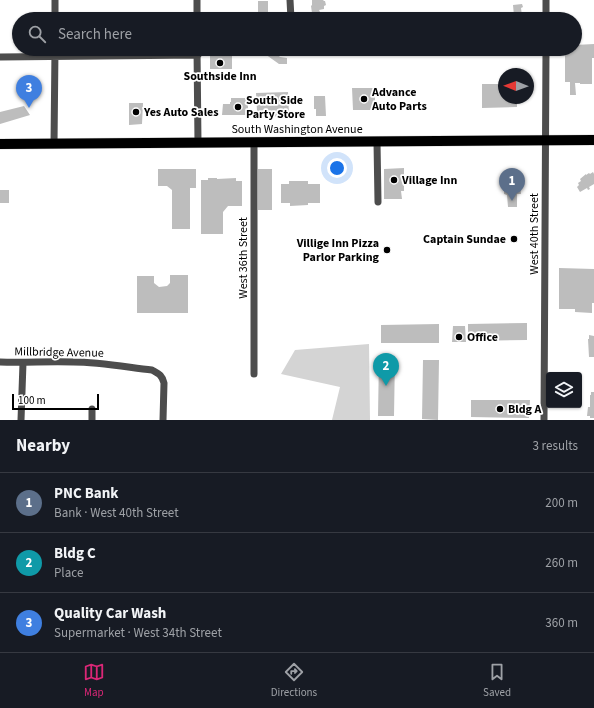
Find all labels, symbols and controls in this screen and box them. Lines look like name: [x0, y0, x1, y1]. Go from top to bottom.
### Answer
search box: [12, 12, 582, 56]
icon: search: [26, 23, 48, 45]
text: Search here: [58, 24, 132, 45]
marker: Southside Inn: [215, 58, 225, 68]
place label: Southside Inn: [183, 68, 257, 85]
north arrow: [498, 68, 534, 104]
pin: 3: [16, 75, 42, 108]
place label: Advance Auto Parts: [371, 84, 427, 115]
place label: South Side Party Store: [246, 92, 305, 123]
marker: Advance Auto Parts: [359, 94, 369, 104]
marker: South Side Party Store: [233, 102, 243, 112]
place label: Yes Auto Sales: [143, 104, 219, 121]
marker: Yes Auto Sales: [131, 107, 141, 117]
street label: South Washington Avenue: [231, 121, 363, 138]
your location: [327, 158, 347, 178]
pin: 1: [499, 168, 525, 201]
place label: Village Inn: [401, 172, 457, 189]
marker: Village Inn: [389, 175, 399, 185]
street label: West 40th Street: [526, 193, 543, 275]
street label: West 36th Street: [235, 217, 252, 299]
place label: Captain Sundae: [423, 231, 506, 248]
marker: Captain Sundae: [509, 234, 519, 244]
place label: Villige Inn Pizza Parlor Parking: [296, 235, 380, 266]
marker: Villige Inn Pizza Parlor Parking: [382, 245, 392, 255]
place label: Office: [467, 329, 498, 346]
marker: Office: [454, 332, 464, 342]
street label: Millbridge Avenue: [14, 343, 104, 362]
pin: 2: [373, 353, 399, 386]
map controls: [546, 372, 582, 408]
button: layers: [546, 372, 582, 408]
scale bar: [12, 392, 99, 411]
text: 100 m: [18, 393, 46, 408]
place label: Bldg A: [508, 401, 541, 418]
marker: Bldg A: [495, 404, 505, 414]
text: Nearby: [16, 434, 70, 458]
text: 3 results: [533, 437, 578, 455]
text: PNC Bank: [54, 483, 118, 504]
text: 1: [26, 494, 32, 512]
text: 200 m: [545, 494, 578, 512]
text: Bank · West 40th Street: [54, 504, 179, 522]
text: Bldg C: [54, 543, 96, 564]
text: 2: [26, 554, 32, 572]
text: 260 m: [545, 554, 578, 572]
text: Place: [54, 564, 83, 582]
text: Quality Car Wash: [54, 603, 166, 624]
text: 3: [26, 614, 32, 632]
text: 360 m: [545, 614, 578, 632]
text: Supermarket · West 34th Street: [54, 624, 222, 642]
tab: Map: [83, 661, 105, 700]
tab: Directions: [271, 661, 317, 700]
tab: Saved: [483, 661, 511, 700]

